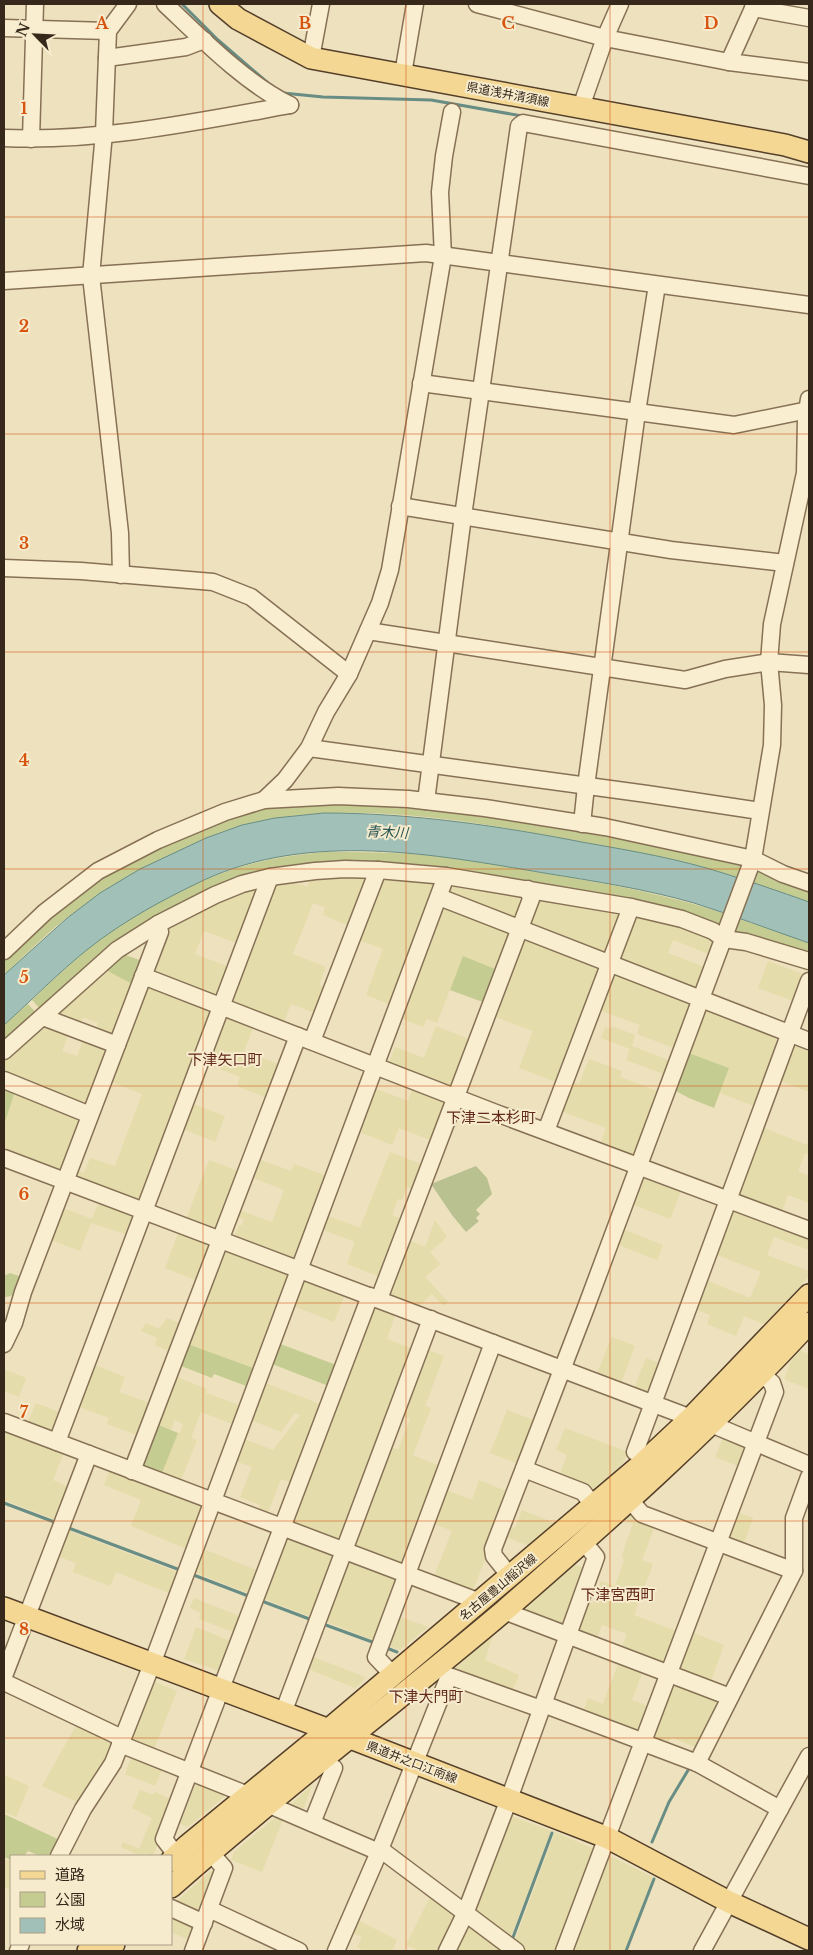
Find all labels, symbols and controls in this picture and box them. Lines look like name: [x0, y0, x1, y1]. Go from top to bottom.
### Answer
north arrow: [10, 10, 60, 60]
text: A: [95, 13, 110, 33]
text: B: [299, 13, 312, 33]
text: C: [501, 13, 515, 33]
text: D: [704, 13, 718, 33]
text: N: [12, 20, 34, 39]
street label: 県道浅井清須線: [465, 79, 551, 109]
text: 1: [21, 98, 28, 118]
text: 2: [19, 316, 29, 336]
text: 3: [19, 533, 29, 553]
text: 4: [19, 750, 29, 770]
water label: 青木川: [366, 822, 410, 842]
text: 5: [19, 967, 29, 987]
district label: 下津矢口町: [187, 1050, 263, 1069]
district label: 下津二本杉町: [446, 1108, 536, 1127]
text: 6: [19, 1184, 30, 1204]
text: 7: [20, 1402, 29, 1422]
street label: 名古屋豊山稲沢線: [456, 1550, 540, 1624]
district label: 下津宮西町: [580, 1585, 656, 1604]
text: 8: [19, 1619, 29, 1639]
district label: 下津大門町: [388, 1687, 464, 1706]
street label: 県道井之口江南線: [364, 1738, 460, 1786]
legend: [10, 1855, 172, 1945]
text: 道路: [55, 1865, 85, 1884]
text: 公園: [55, 1890, 85, 1909]
text: 水域: [55, 1915, 85, 1934]

